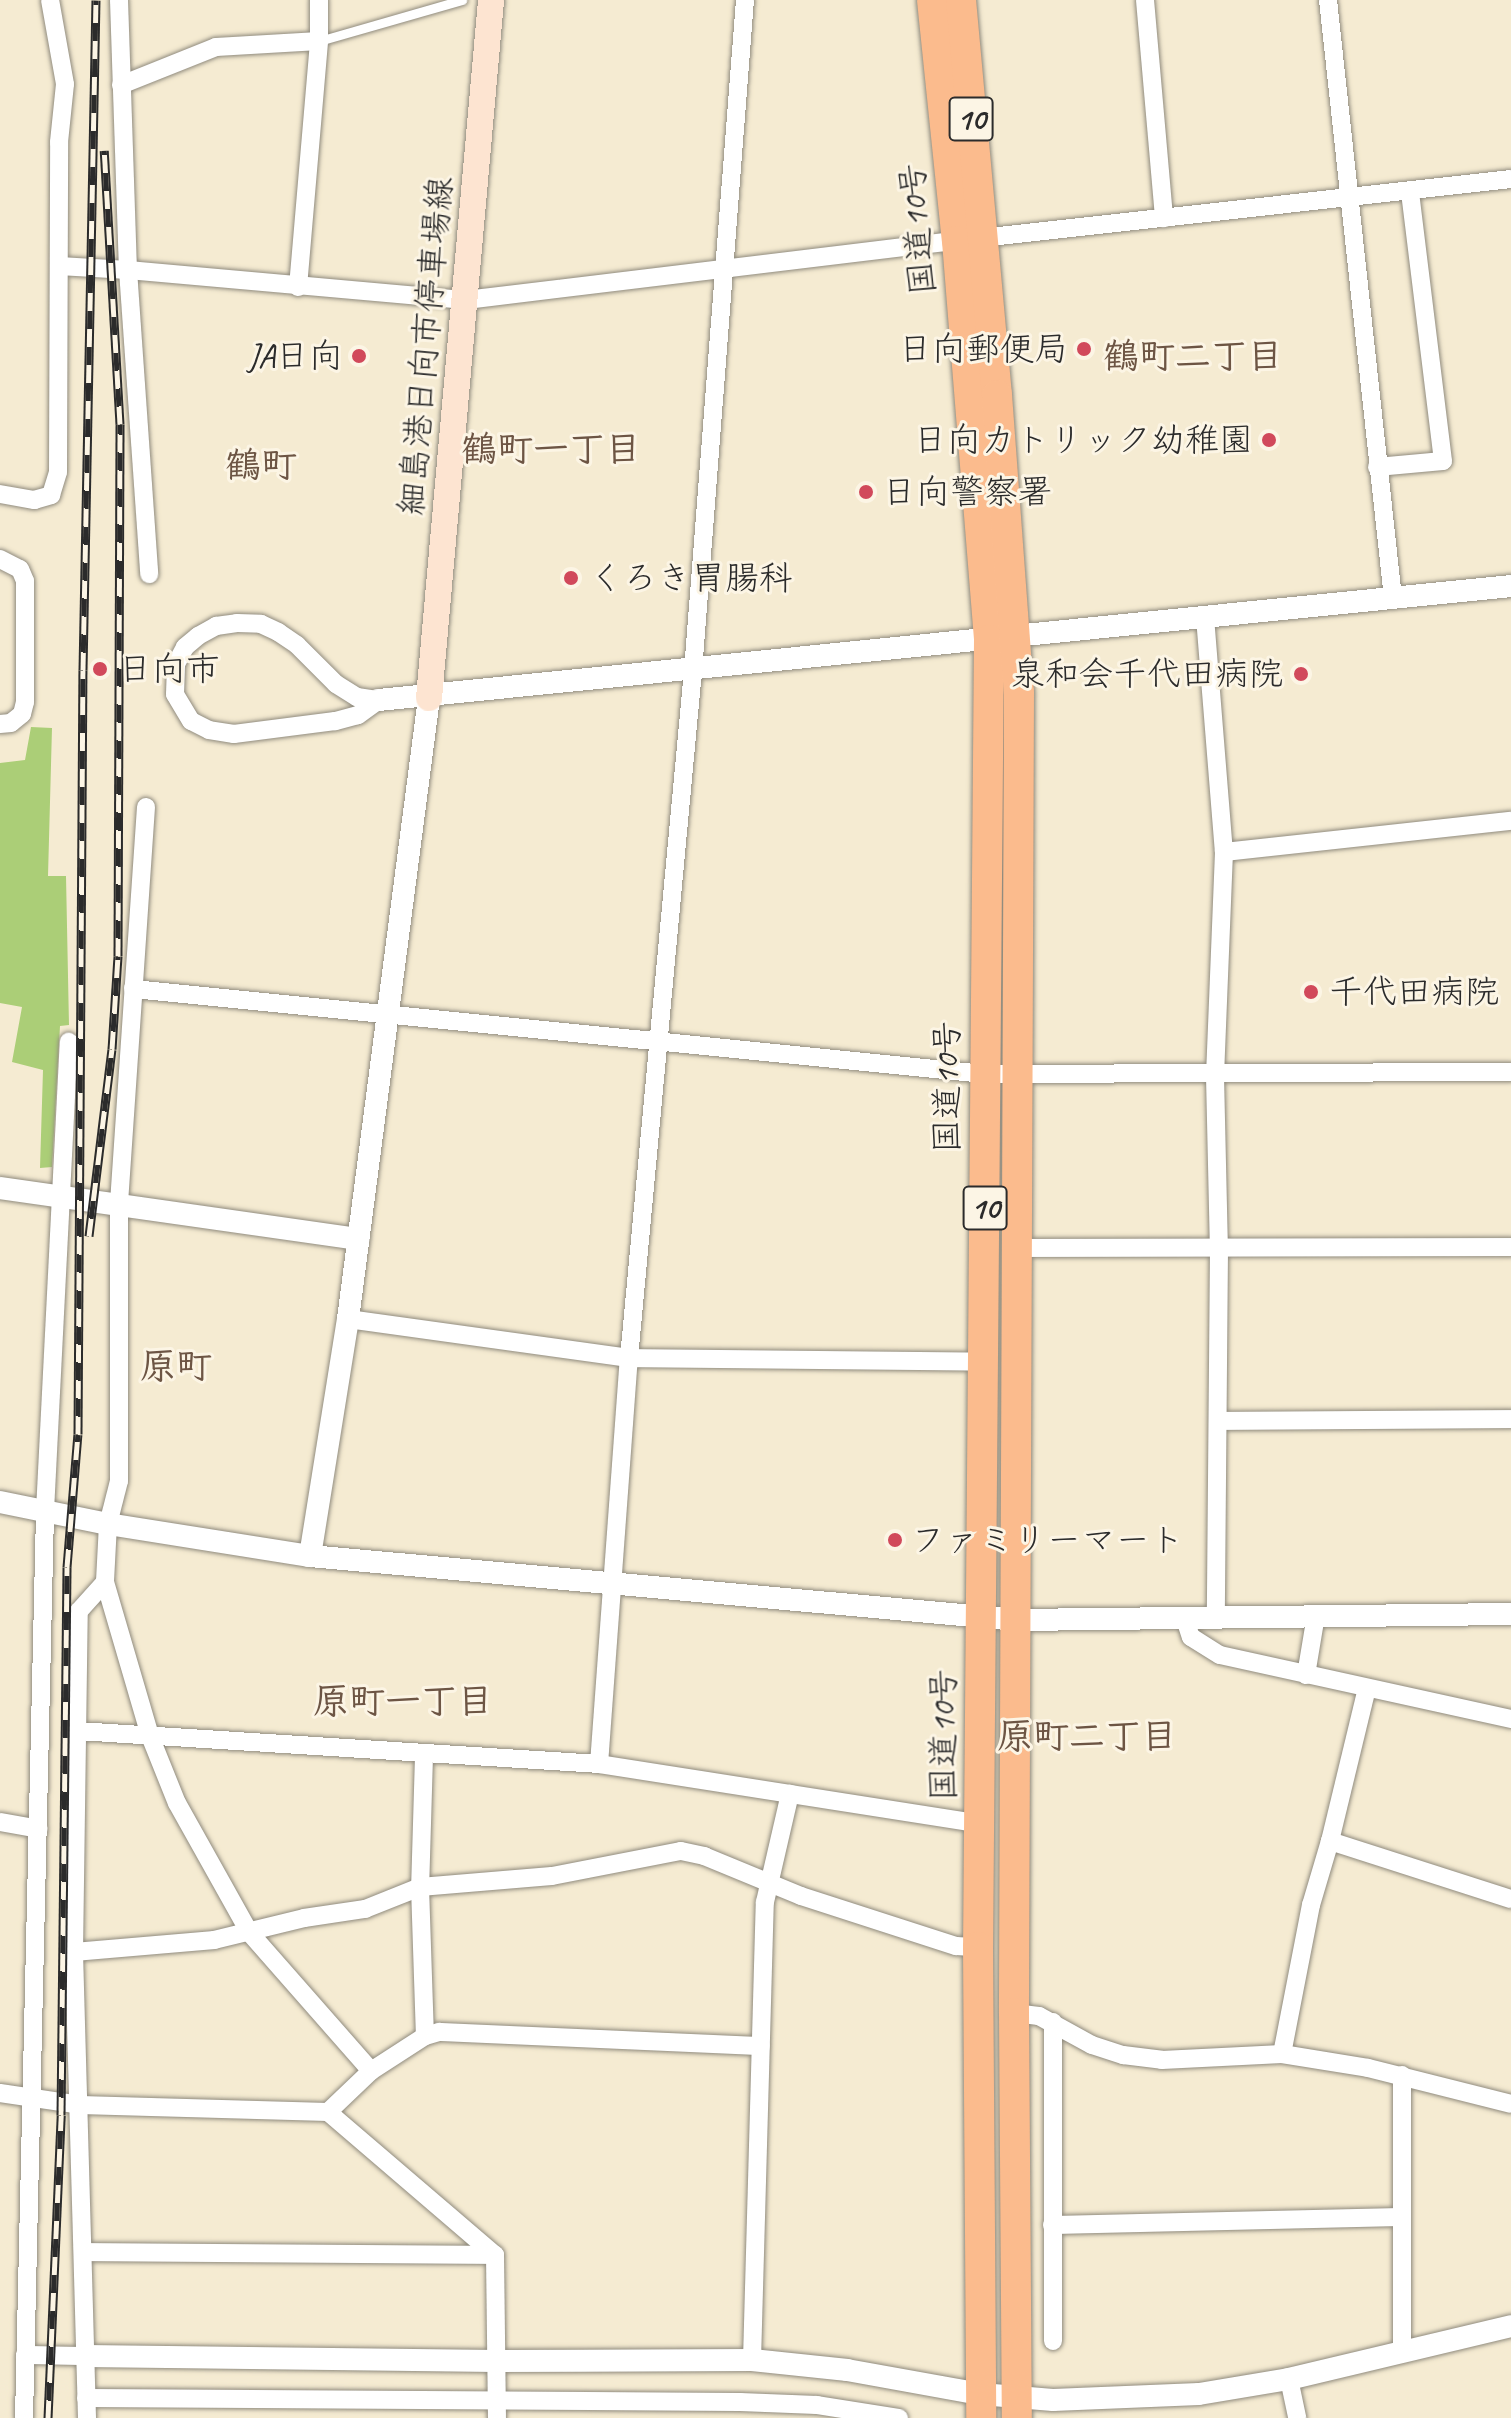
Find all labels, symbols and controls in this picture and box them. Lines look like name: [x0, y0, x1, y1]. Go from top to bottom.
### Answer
road number: 10: [947, 91, 995, 147]
street label: 国道10号: [891, 161, 943, 297]
street label: 細島港日向市停車場線: [390, 175, 460, 517]
place label: 日向郵便局: [898, 329, 1068, 369]
district label: 鶴町二丁目: [1103, 335, 1283, 379]
place label: JA日向: [248, 336, 343, 376]
marker: 日向郵便局: [1075, 340, 1093, 358]
marker: JA日向: [350, 347, 368, 365]
place label: 日向カトリック幼稚園: [913, 420, 1253, 460]
district label: 鶴町一丁目: [461, 428, 641, 472]
marker: 日向カトリック幼稚園: [1260, 431, 1278, 449]
district label: 鶴町: [225, 444, 297, 488]
place label: 日向警察署: [882, 472, 1052, 512]
marker: 日向警察署: [857, 483, 875, 501]
place label: くろき胃腸科: [589, 558, 793, 598]
marker: くろき胃腸科: [560, 567, 582, 589]
place label: 日向市: [118, 649, 220, 689]
place label: 泉和会千代田病院: [1011, 654, 1283, 694]
marker: 日向市: [89, 658, 111, 680]
marker: 泉和会千代田病院: [1290, 663, 1312, 685]
place label: 千代田病院: [1329, 972, 1499, 1012]
marker: 千代田病院: [1300, 981, 1322, 1003]
street label: 国道10号: [927, 1021, 967, 1153]
road number: 10: [961, 1180, 1009, 1236]
district label: 原町: [140, 1345, 212, 1389]
place label: ファミリーマート: [911, 1520, 1183, 1560]
marker: ファミリーマート: [886, 1531, 904, 1549]
street label: 国道10号: [923, 1669, 963, 1801]
district label: 原町一丁目: [313, 1680, 493, 1724]
district label: 原町二丁目: [997, 1715, 1177, 1759]

